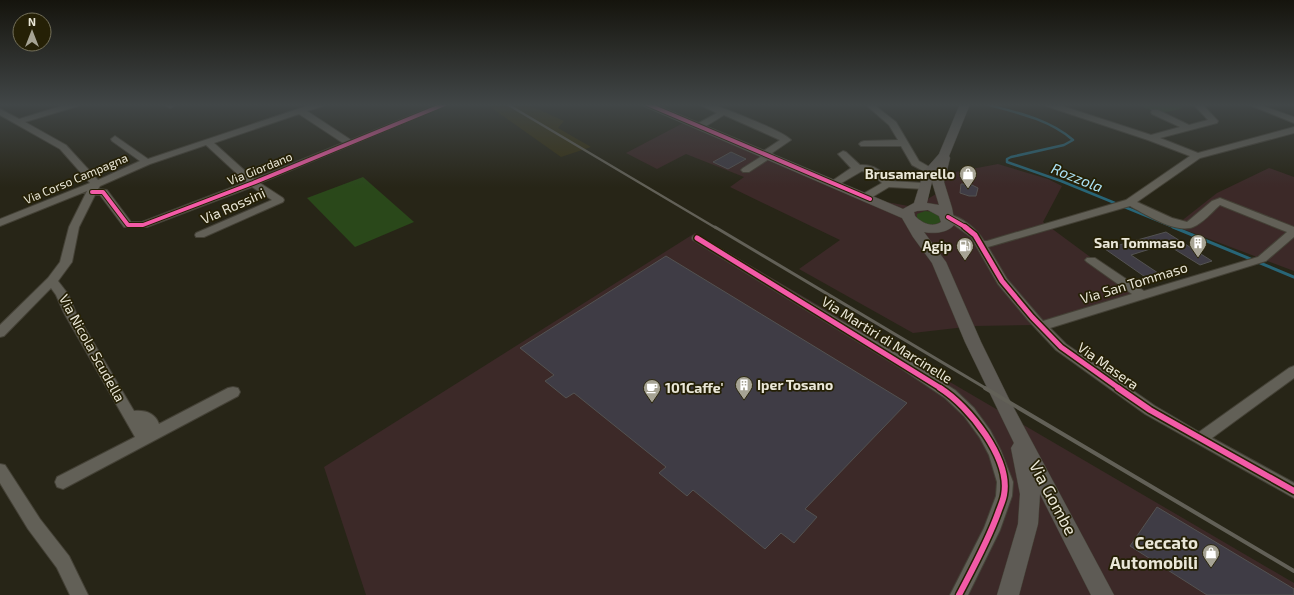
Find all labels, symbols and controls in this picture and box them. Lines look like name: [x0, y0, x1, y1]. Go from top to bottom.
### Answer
north arrow: [12, 12, 52, 52]
text: N: [28, 15, 36, 28]
street label: Via Giordano: [225, 149, 294, 187]
street label: Via Corso Campagna: [22, 150, 130, 206]
water label: Rozzola: [1049, 159, 1106, 196]
shop icon: Brusamarello: [958, 164, 978, 189]
place label: Brusamarello: [865, 165, 955, 182]
street label: Via Rossini: [198, 184, 268, 227]
building icon: San Tommaso: [1188, 233, 1208, 258]
place label: San Tommaso: [1094, 234, 1185, 251]
fuel station icon: Agip: [955, 236, 975, 261]
place label: Agip: [922, 237, 952, 254]
street label: Via San Tommaso: [1078, 258, 1189, 307]
street label: Via Nicola Scudella: [56, 291, 129, 404]
street label: Via Martiri di Marcinelle: [819, 292, 956, 387]
street label: Via Masera: [1074, 338, 1142, 393]
building icon: Iper Tosano: [734, 375, 754, 400]
place label: Iper Tosano: [757, 376, 833, 393]
cafe icon: 101Caffe': [642, 378, 662, 403]
place label: 101Caffe': [665, 379, 723, 396]
street label: Via Gombe: [1026, 457, 1082, 538]
place label: Ceccato Automobili: [1110, 532, 1198, 572]
shop icon: Ceccato Automobili: [1201, 543, 1221, 568]

